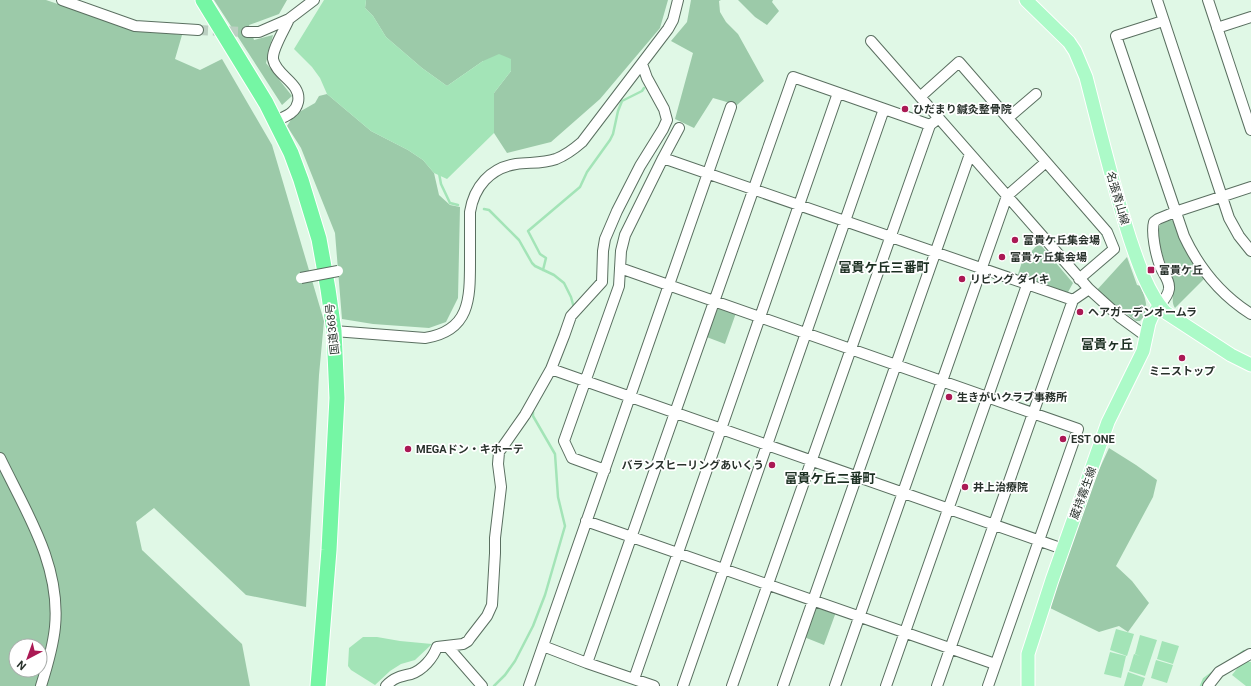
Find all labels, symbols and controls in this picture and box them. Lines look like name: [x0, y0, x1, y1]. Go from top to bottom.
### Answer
place label: ひだまり鍼灸整骨院: [913, 103, 1012, 116]
marker: ひだまり鍼灸整骨院: [900, 104, 910, 114]
street label: 名張青山線: [1104, 170, 1131, 226]
place label: 富貴ケ丘集会場: [1023, 234, 1100, 247]
marker: 富貴ケ丘集会場: [1010, 235, 1020, 245]
place label: 富貴ヶ丘集会場: [1010, 251, 1087, 264]
marker: 富貴ヶ丘集会場: [997, 252, 1007, 262]
district label: 富貴ケ丘三番町: [838, 260, 930, 275]
place label: 富貴ケ丘: [1159, 264, 1203, 277]
marker: 富貴ケ丘: [1146, 265, 1156, 275]
place label: リビング ダイキ: [970, 273, 1050, 286]
marker: リビング ダイキ: [957, 274, 967, 284]
street label: 国道368号: [323, 303, 342, 355]
place label: ヘアガーデンオームラ: [1088, 306, 1197, 319]
marker: ヘアガーデンオームラ: [1075, 307, 1085, 317]
district label: 富貴ヶ丘: [1081, 337, 1133, 352]
marker: ミニストップ: [1177, 353, 1187, 363]
place label: ミニストップ: [1149, 365, 1215, 378]
place label: 生きがいクラブ事務所: [957, 391, 1067, 404]
marker: 生きがいクラブ事務所: [944, 392, 954, 402]
place label: EST ONE: [1071, 433, 1115, 446]
marker: EST ONE: [1058, 434, 1068, 444]
place label: MEGAドン・キホーテ: [416, 443, 524, 456]
marker: MEGAドン・キホーテ: [403, 444, 413, 454]
place label: バランスヒーリングあいくう: [621, 459, 764, 472]
marker: バランスヒーリングあいくう: [767, 460, 777, 470]
street label: 蔵持霧生線: [1068, 465, 1099, 521]
district label: 富貴ケ丘二番町: [784, 471, 876, 486]
place label: 井上治療院: [973, 481, 1028, 494]
marker: 井上治療院: [960, 482, 970, 492]
north arrow: [8, 638, 48, 678]
text: N: [14, 658, 29, 673]

